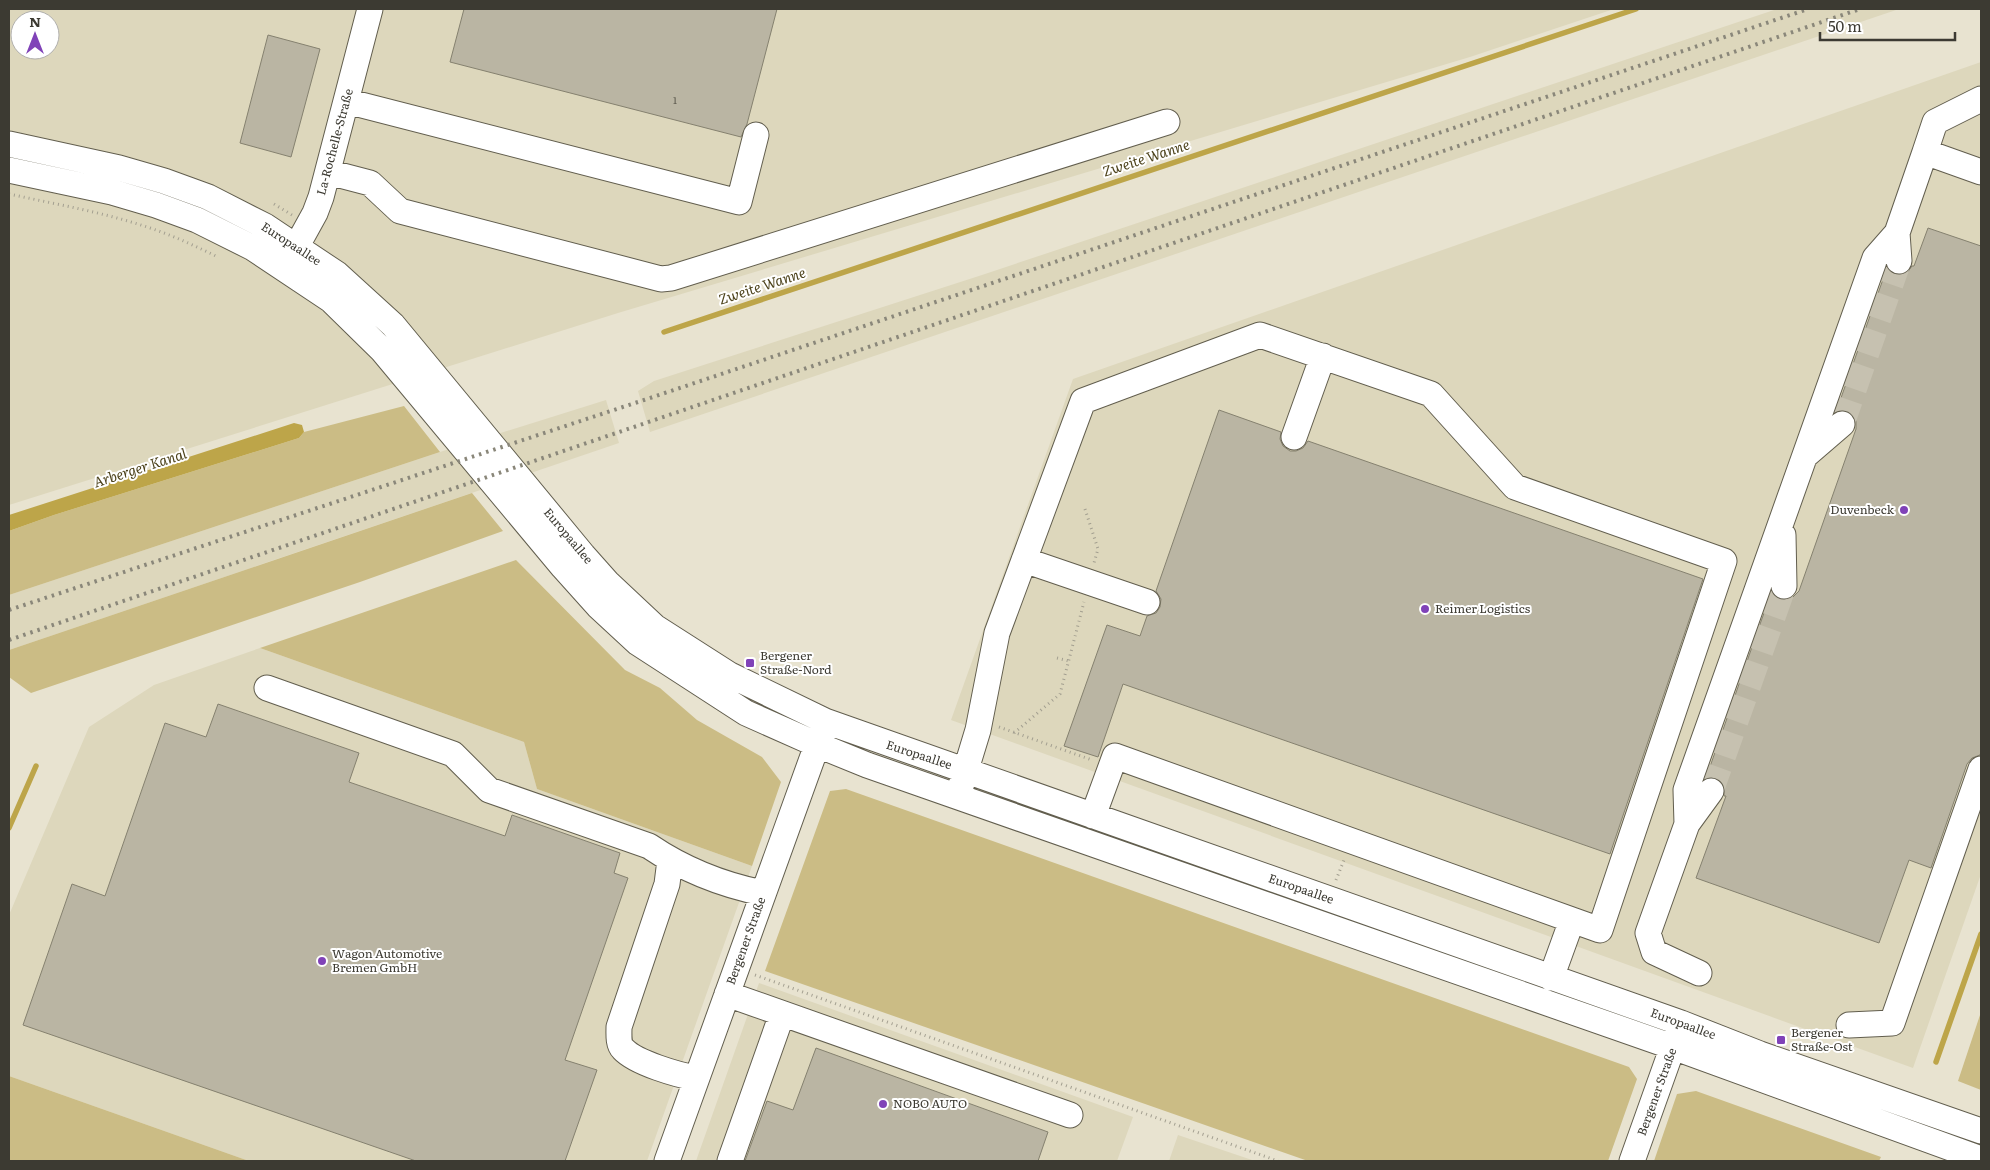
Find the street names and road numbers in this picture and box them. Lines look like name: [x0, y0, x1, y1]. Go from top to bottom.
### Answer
street label: La-Rochelle-Straße: [311, 86, 357, 197]
street label: Europaallee: [258, 217, 325, 269]
street label: Europaallee: [540, 503, 598, 567]
street label: Europaallee: [884, 735, 955, 773]
street label: Europaallee: [1266, 868, 1337, 908]
street label: Bergener Straße: [721, 894, 769, 987]
street label: Europaallee: [1648, 1003, 1719, 1043]
street label: Bergener Straße: [1632, 1045, 1680, 1138]

